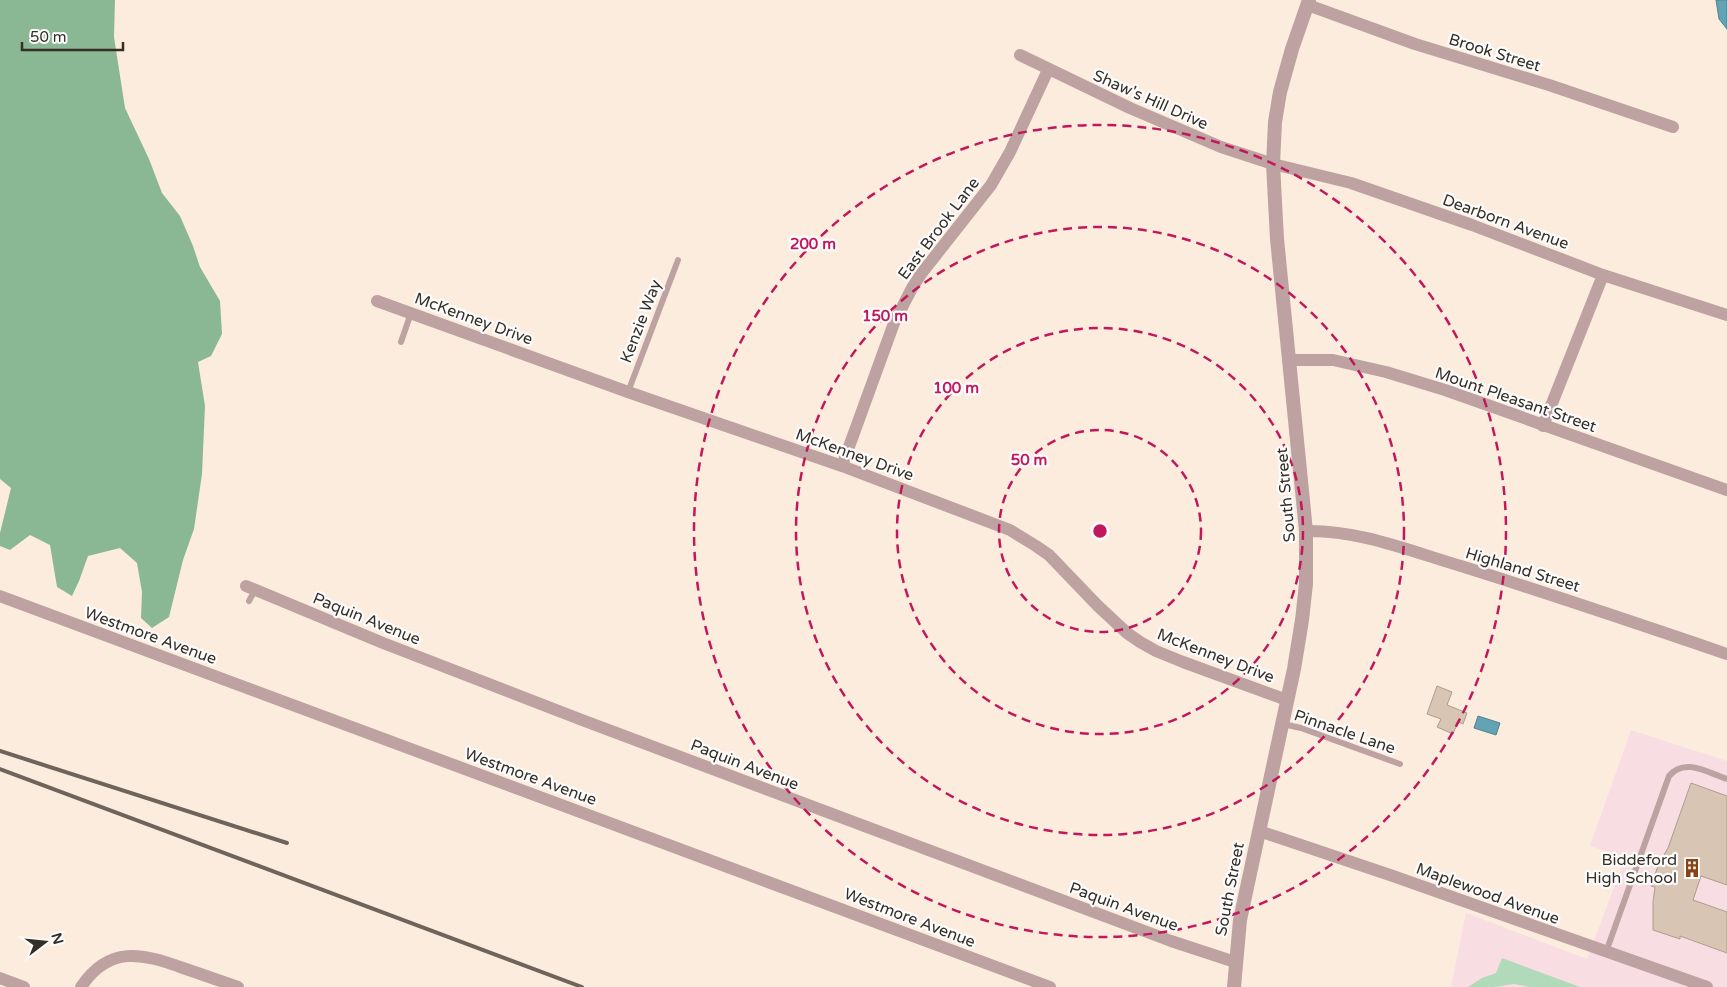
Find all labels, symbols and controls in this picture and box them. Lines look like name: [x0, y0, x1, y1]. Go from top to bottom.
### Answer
scale bar: [22, 20, 124, 52]
text: 50 m: [30, 28, 67, 46]
street label: Brook Street: [1446, 30, 1543, 76]
street label: Shaw's Hill Drive: [1090, 66, 1211, 134]
street label: East Brook Lane: [894, 173, 984, 284]
street label: Dearborn Avenue: [1440, 190, 1572, 254]
text: 200 m: [790, 235, 836, 253]
street label: Kenzie Way: [616, 276, 666, 366]
street label: McKenney Drive: [412, 288, 535, 350]
text: 150 m: [862, 307, 908, 325]
street label: Mount Pleasant Street: [1432, 363, 1599, 437]
text: 100 m: [933, 379, 979, 397]
street label: McKenney Drive: [793, 424, 916, 486]
street label: South Street: [1272, 447, 1300, 543]
text: 50 m: [1011, 451, 1047, 469]
centre of rings: [1091, 522, 1109, 540]
street label: Highland Street: [1463, 543, 1582, 597]
street label: Paquin Avenue: [310, 588, 423, 650]
street label: Westmore Avenue: [82, 603, 219, 669]
street label: McKenney Drive: [1154, 624, 1277, 688]
street label: Pinnacle Lane: [1291, 705, 1398, 759]
street label: Paquin Avenue: [688, 735, 802, 795]
street label: Westmore Avenue: [462, 744, 599, 810]
street label: South Street: [1211, 841, 1249, 938]
place label: Biddeford High School: [1586, 850, 1677, 888]
building icon: Biddeford High School: [1681, 857, 1703, 879]
street label: Maplewood Avenue: [1413, 859, 1562, 929]
street label: Paquin Avenue: [1067, 878, 1181, 936]
street label: Westmore Avenue: [841, 884, 978, 952]
north arrow: [20, 917, 70, 967]
text: N: [47, 931, 67, 946]

